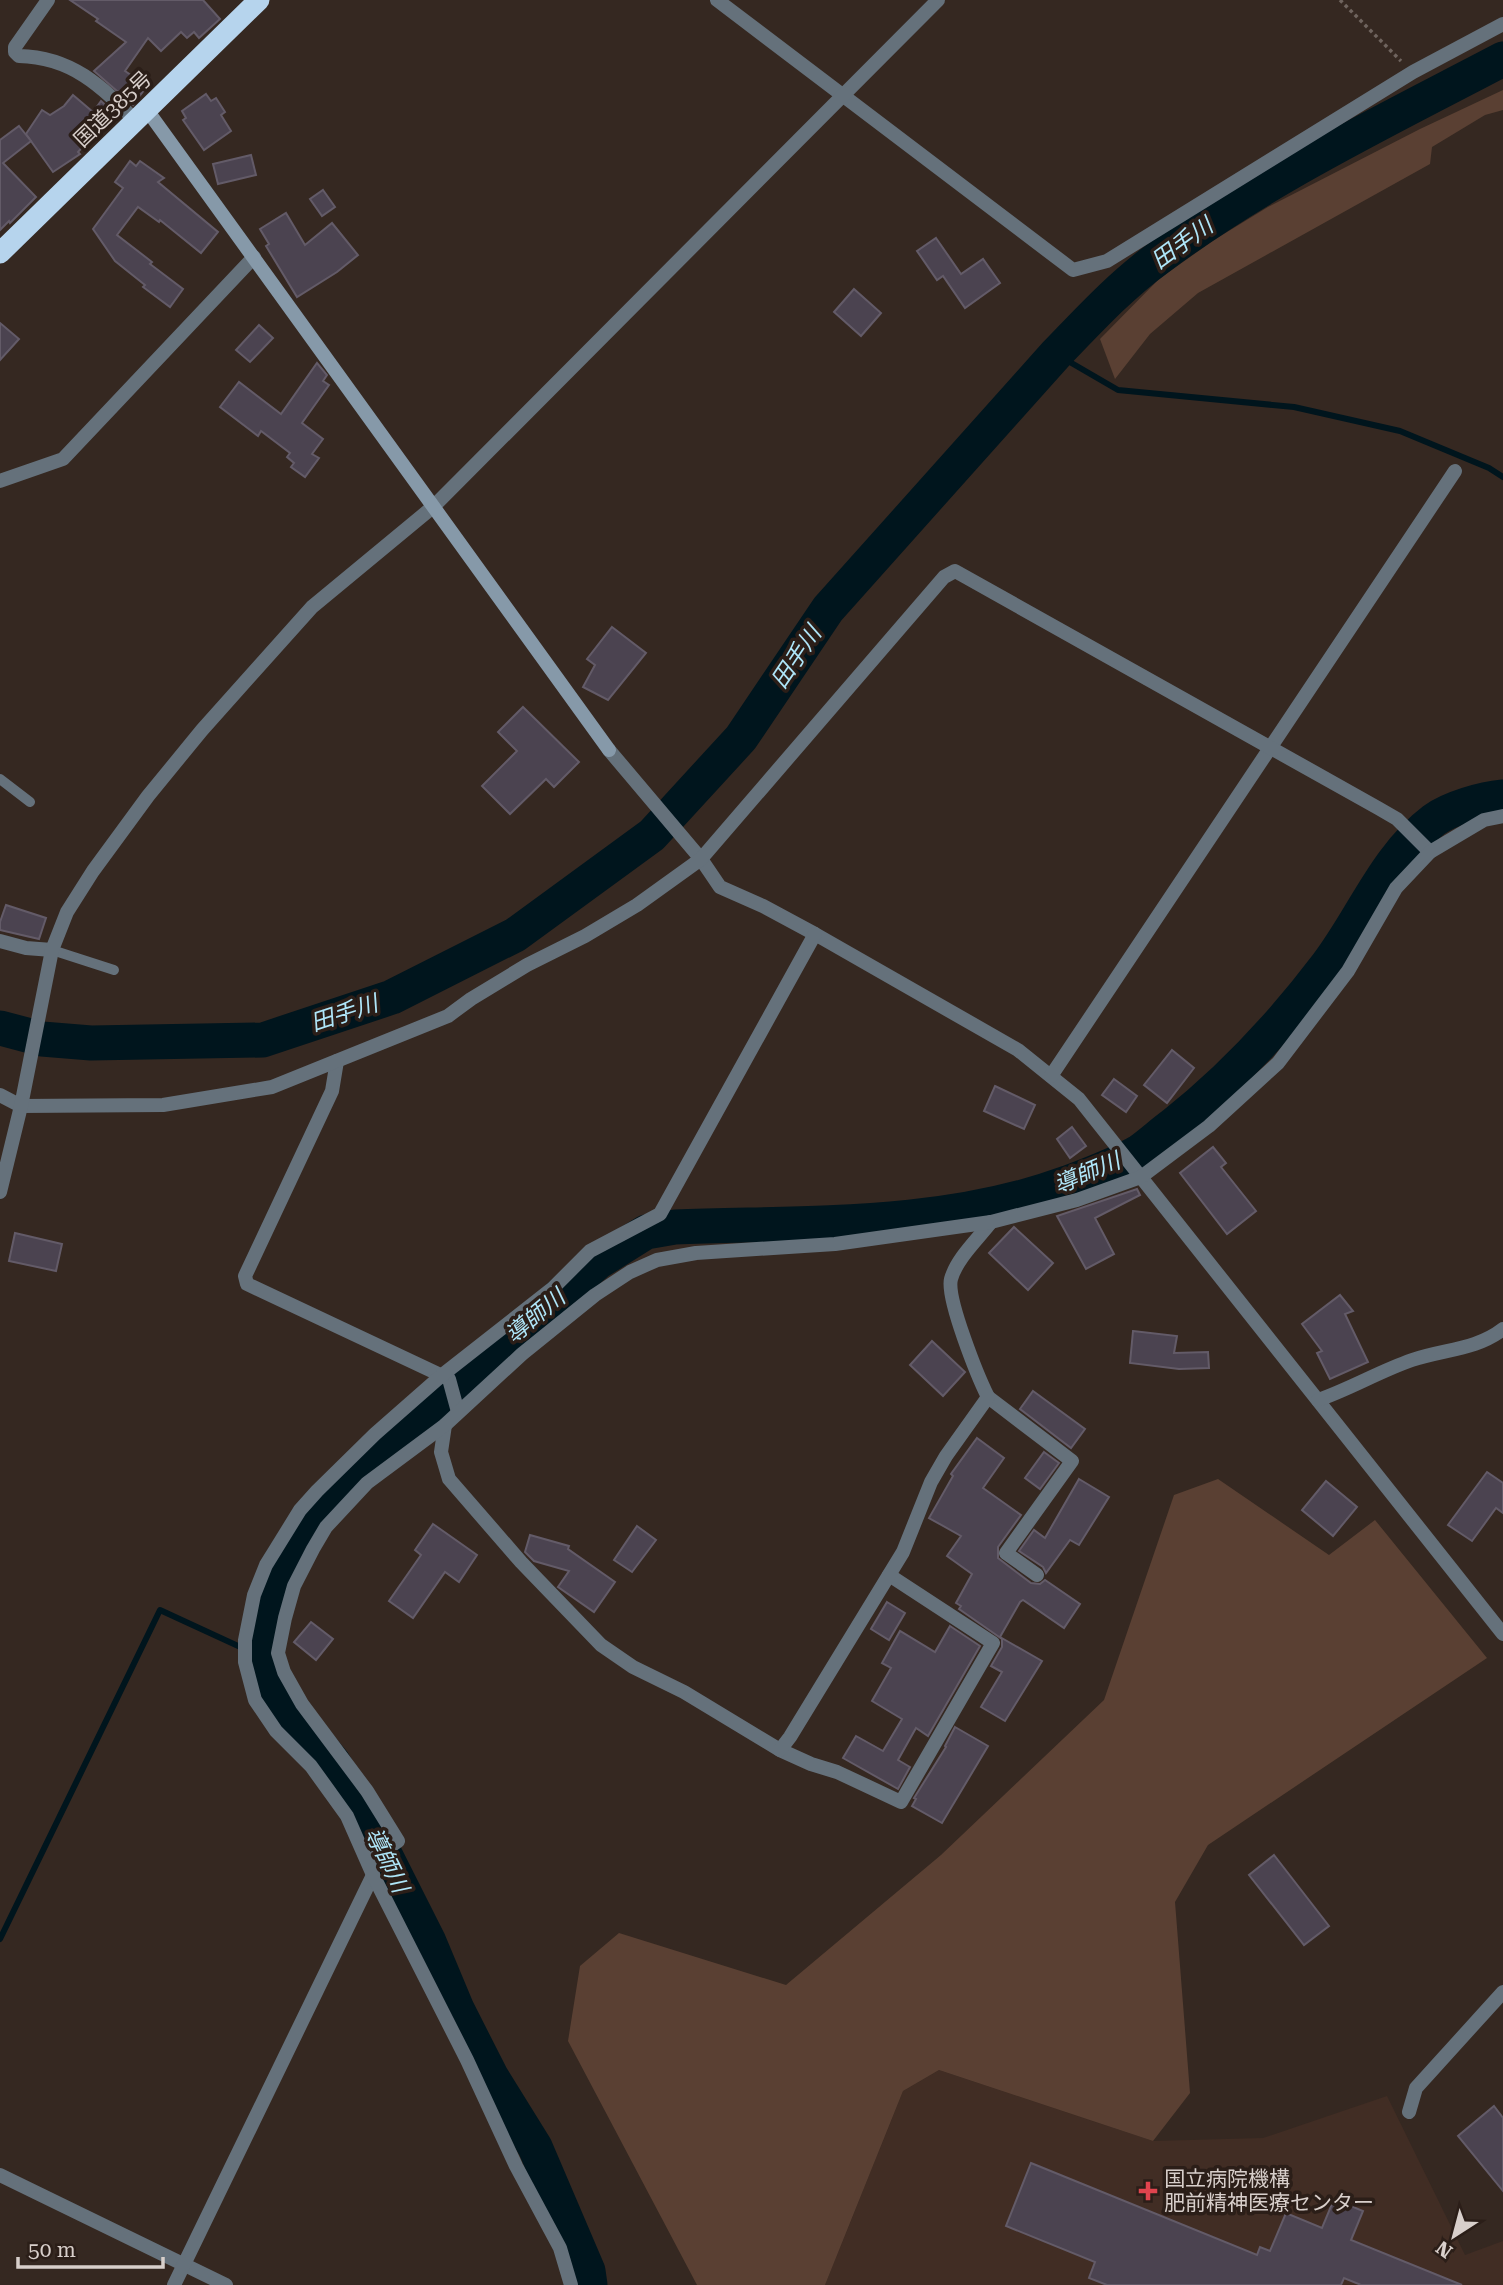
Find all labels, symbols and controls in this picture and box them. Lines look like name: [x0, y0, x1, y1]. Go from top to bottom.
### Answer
street label: 国道385号: [69, 66, 157, 152]
water label: 田手川: [1146, 210, 1221, 275]
water label: 田手川: [766, 619, 829, 693]
water label: 田手川: [307, 989, 384, 1037]
water label: 導師川: [1050, 1146, 1127, 1199]
water label: 導師川: [500, 1282, 573, 1349]
water label: 導師川: [359, 1823, 415, 1900]
place label: 国立病院機構 肥前精神医療センター: [1164, 2167, 1374, 2215]
marker: 国立病院機構 肥前精神医療センター: [1138, 2181, 1158, 2201]
north arrow: [1419, 2201, 1489, 2271]
scale bar: [18, 2226, 163, 2270]
text: N: [1431, 2236, 1457, 2263]
text: 50 m: [28, 2238, 76, 2262]

